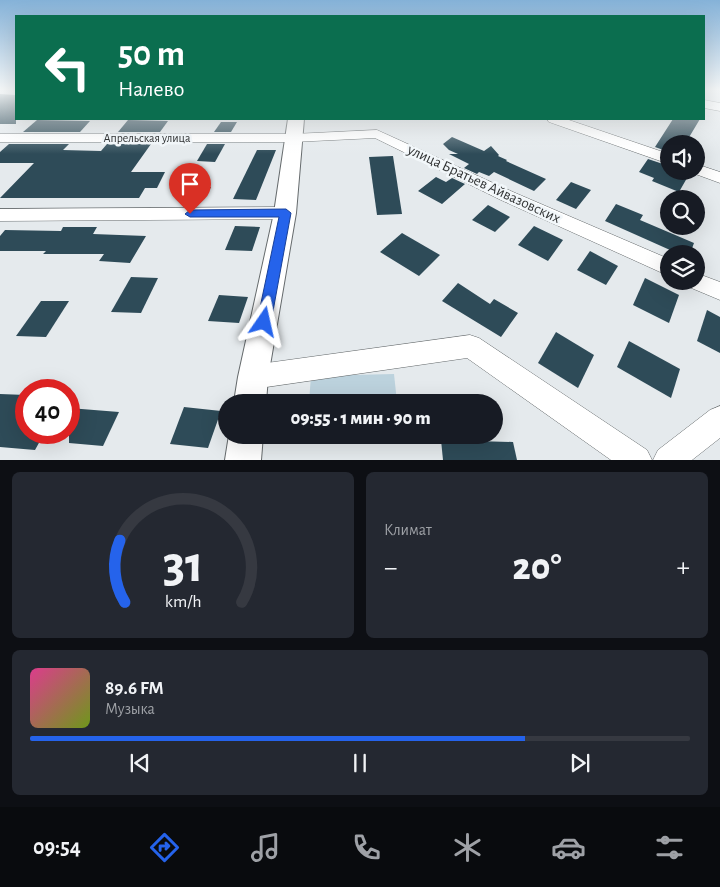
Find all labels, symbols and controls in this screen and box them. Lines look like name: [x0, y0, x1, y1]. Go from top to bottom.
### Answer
icon: left: [35, 35, 100, 100]
text: 50 m: [118, 37, 185, 72]
text: Налево: [118, 78, 184, 100]
street label: Апрельская улица: [104, 132, 191, 145]
map controls: [660, 135, 705, 290]
button: sound: [660, 135, 705, 180]
street label: улица Братьев Айвазовских: [404, 142, 563, 226]
pin: [169, 163, 211, 214]
icon: arrive: [176, 170, 204, 198]
button: search: [660, 190, 705, 235]
button: layers: [660, 245, 705, 290]
position arrow: [237, 295, 289, 347]
speed limit sign: 40: [15, 379, 80, 444]
text: 09:55 · 1 мин · 90 m: [290, 409, 431, 428]
text: Климат: [384, 522, 432, 538]
text: 31: [162, 539, 204, 591]
text: 20°: [513, 549, 561, 587]
text: −: [384, 554, 397, 582]
text: +: [677, 554, 690, 582]
text: km/h: [165, 593, 201, 611]
text: 89.6 FM: [105, 679, 164, 698]
text: Музыка: [105, 701, 155, 717]
icon: previous: [126, 749, 154, 777]
icon: pause: [346, 749, 374, 777]
icon: next: [566, 749, 594, 777]
icon: directions: [147, 830, 182, 865]
icon: music: [248, 830, 283, 865]
icon: phone: [349, 830, 384, 865]
icon: climate: [450, 830, 485, 865]
icon: car: [551, 830, 586, 865]
icon: filters: [652, 830, 687, 865]
text: 09:54: [33, 836, 81, 858]

